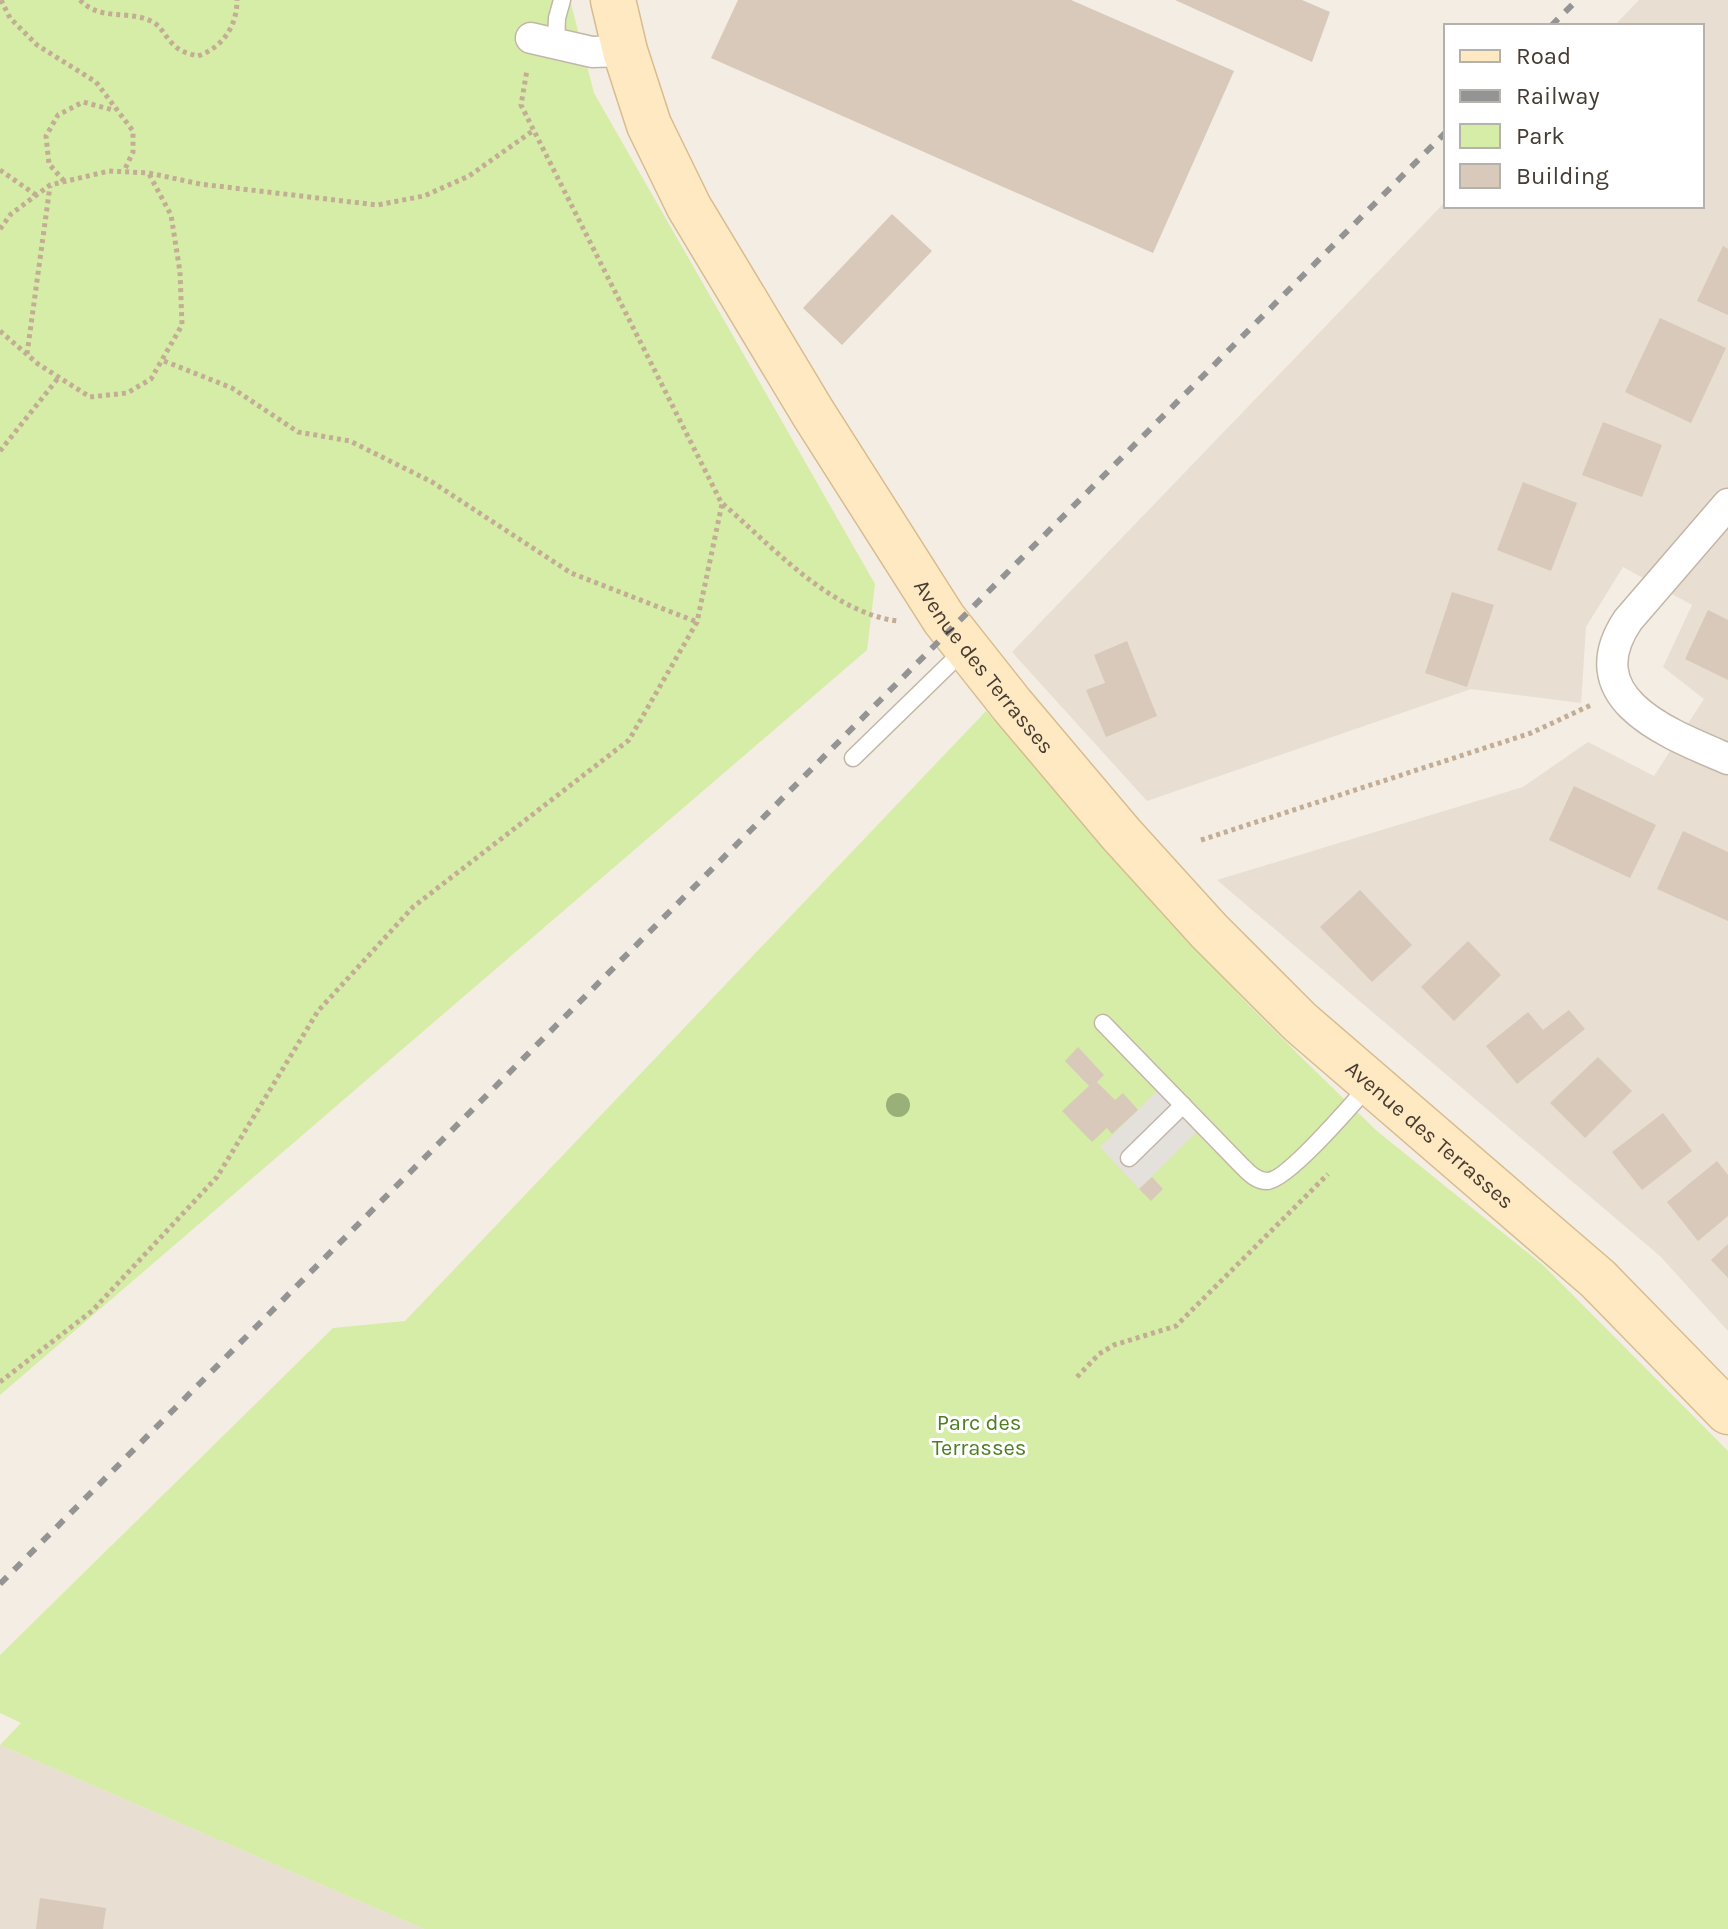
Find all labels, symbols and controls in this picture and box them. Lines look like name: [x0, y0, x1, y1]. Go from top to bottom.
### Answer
legend: [1444, 24, 1704, 208]
text: Road: [1516, 42, 1571, 70]
text: Railway: [1516, 82, 1600, 110]
text: Park: [1516, 122, 1565, 150]
text: Building: [1516, 162, 1609, 190]
street label: Avenue des Terrasses: [908, 575, 1059, 759]
street label: Avenue des Terrasses: [1340, 1055, 1519, 1215]
park label: Parc des Terrasses: [932, 1410, 1026, 1461]

